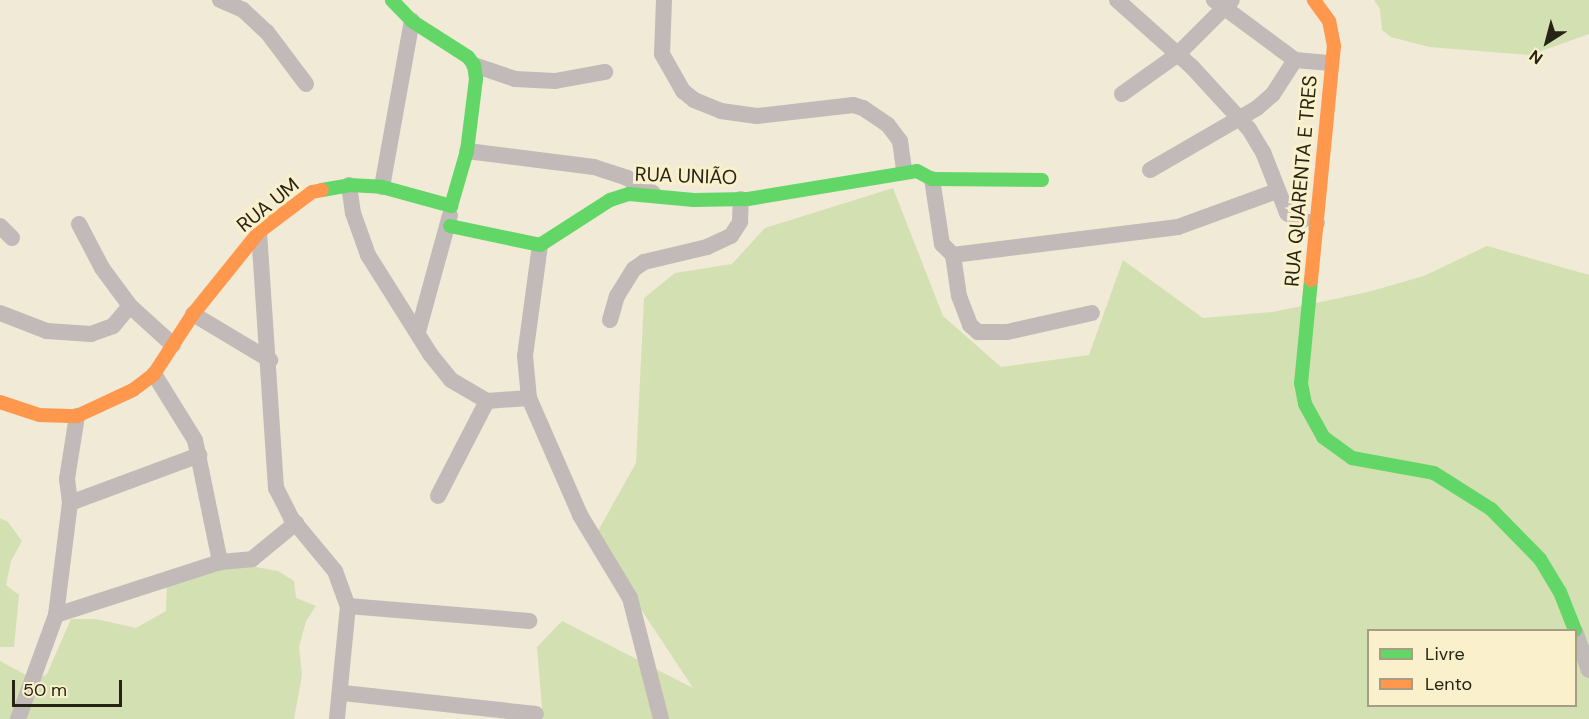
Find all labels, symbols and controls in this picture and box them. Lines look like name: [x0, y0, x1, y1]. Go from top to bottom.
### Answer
north arrow: [1517, 12, 1577, 72]
text: N: [1525, 45, 1547, 69]
street label: RUA QUARENTA E TRES: [1280, 74, 1322, 288]
street label: RUA UNIÃO: [634, 162, 738, 190]
street label: RUA UM: [232, 173, 304, 237]
legend: [1367, 629, 1577, 707]
text: Livre: [1425, 642, 1465, 666]
scale bar: [15, 668, 124, 706]
text: Lento: [1425, 672, 1472, 696]
text: 50 m: [23, 678, 67, 702]

